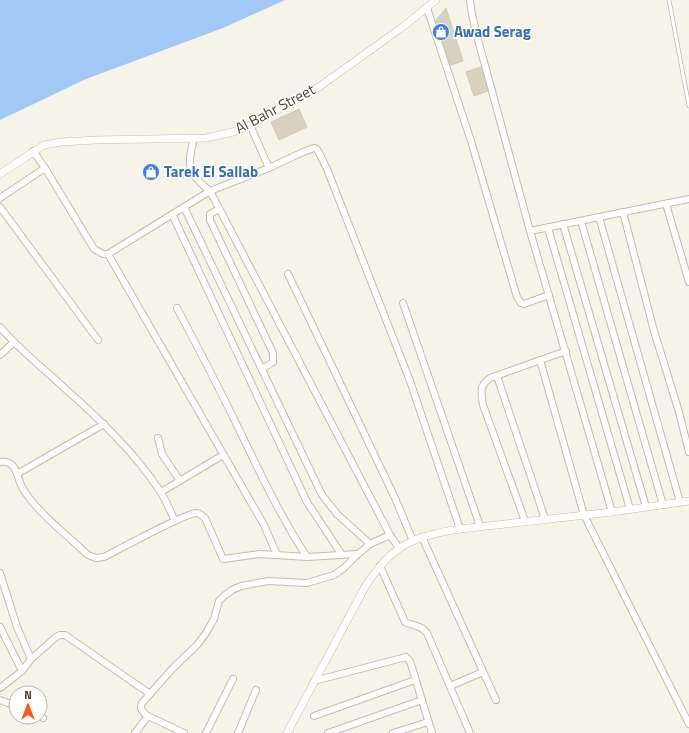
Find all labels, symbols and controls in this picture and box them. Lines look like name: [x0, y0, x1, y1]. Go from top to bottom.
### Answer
place label: Awad Serag: [454, 20, 531, 43]
shop icon: Awad Serag: [431, 22, 451, 42]
street label: Al Bahr Street: [231, 77, 320, 139]
place label: Tarek El Sallab: [164, 160, 258, 183]
shop icon: Tarek El Sallab: [141, 162, 161, 182]
north arrow: [8, 685, 48, 725]
text: N: [24, 687, 32, 703]

